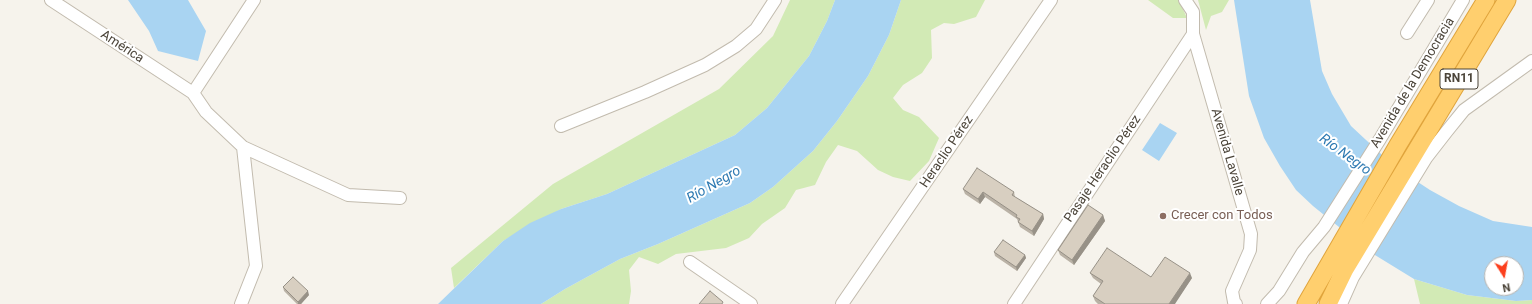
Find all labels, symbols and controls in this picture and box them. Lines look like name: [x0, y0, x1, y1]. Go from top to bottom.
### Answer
street label: Avenida de la Democracia: [1368, 15, 1458, 151]
street label: América: [98, 27, 146, 67]
road number: RN11: [1440, 69, 1478, 89]
street label: Avenida Lavalle: [1207, 107, 1247, 197]
street label: Pasaje Heraclio Pérez: [1061, 112, 1145, 226]
street label: Heraclio Pérez: [917, 113, 977, 191]
water label: Río Negro: [1316, 131, 1374, 179]
water label: Río Negro: [684, 163, 744, 207]
place label: Crecer con Todos: [1171, 208, 1273, 224]
marker: Crecer con Todos: [1158, 211, 1168, 221]
north arrow: [1484, 256, 1524, 296]
text: N: [1501, 280, 1511, 294]

